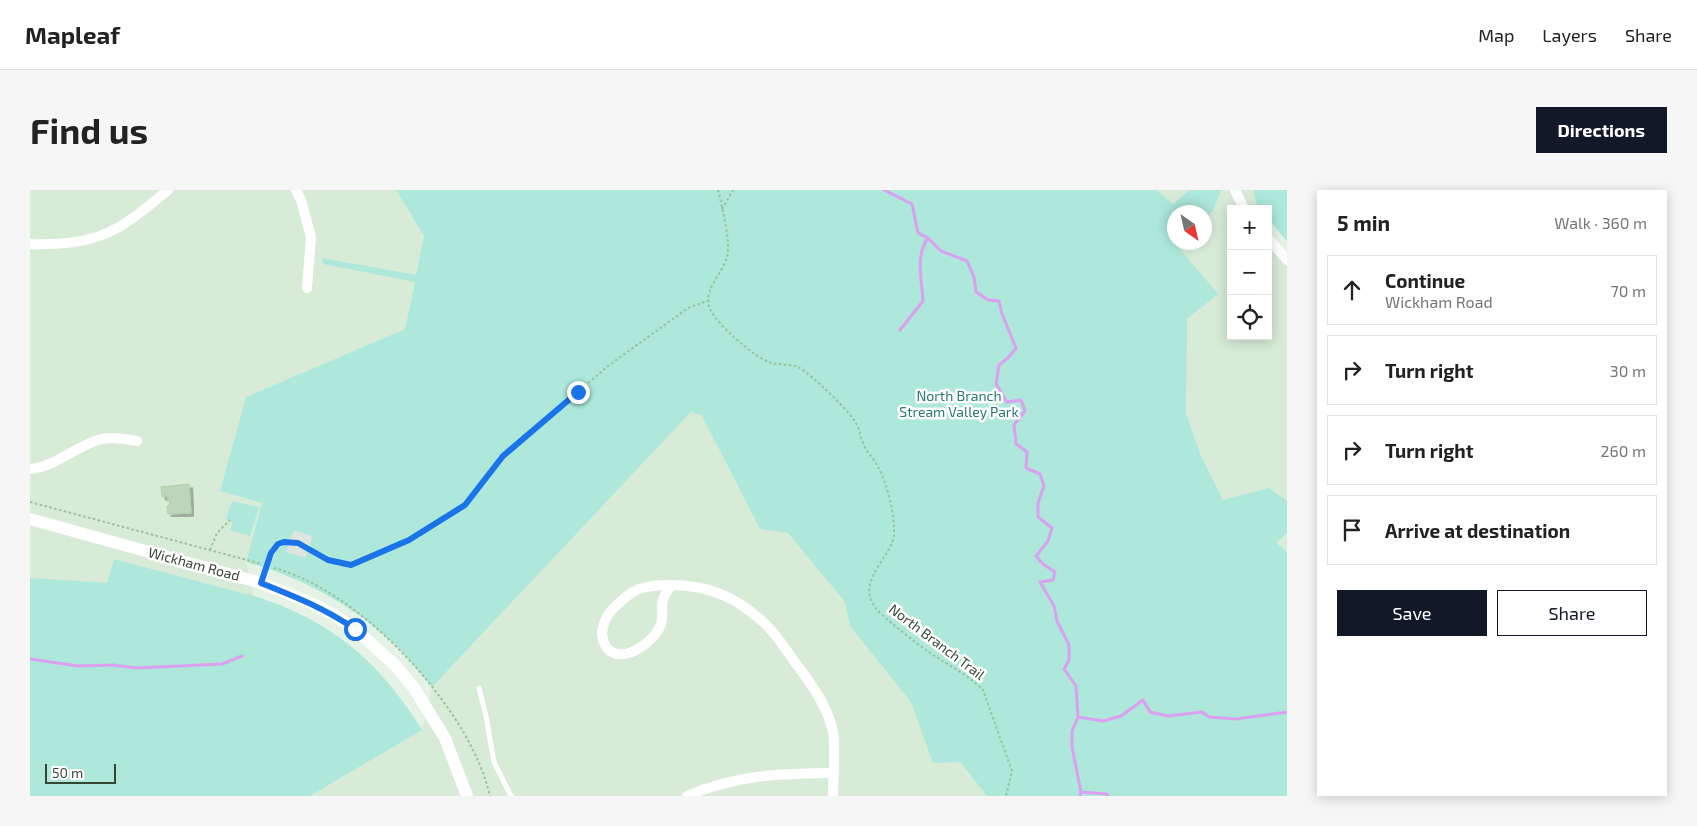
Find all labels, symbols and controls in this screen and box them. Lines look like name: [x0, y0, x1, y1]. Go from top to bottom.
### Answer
text: Mapleaf: [25, 20, 120, 49]
text: Map: [1478, 24, 1514, 46]
text: Layers: [1542, 24, 1597, 46]
text: Share: [1625, 24, 1672, 46]
button: Directions: [1536, 107, 1667, 153]
text: Find us: [30, 109, 148, 151]
north arrow: [1167, 205, 1212, 250]
map controls: [1227, 205, 1272, 340]
button: +: [1227, 205, 1272, 250]
text: 5 min: [1337, 210, 1390, 235]
text: Walk · 360 m: [1554, 213, 1647, 232]
button: −: [1227, 250, 1272, 295]
text: Continue: [1385, 269, 1465, 292]
icon: ahead: [1338, 276, 1366, 304]
text: 70 m: [1611, 281, 1646, 300]
text: Wickham Road: [1385, 292, 1493, 311]
button: locate: [1227, 295, 1272, 340]
icon: right: [1338, 356, 1366, 384]
text: Turn right: [1385, 359, 1473, 382]
text: 30 m: [1610, 361, 1646, 380]
route end: [567, 381, 590, 404]
park label: North Branch Stream Valley Park: [899, 387, 1019, 420]
icon: right: [1338, 436, 1366, 464]
text: Turn right: [1385, 439, 1473, 462]
text: 260 m: [1601, 441, 1646, 460]
icon: arrive: [1338, 516, 1366, 544]
text: Arrive at destination: [1385, 519, 1570, 542]
street label: Wickham Road: [146, 543, 242, 584]
button: Save: [1337, 590, 1487, 636]
button: Share: [1497, 590, 1647, 636]
street label: North Branch Trail: [886, 600, 989, 684]
route start: [344, 618, 367, 641]
scale bar: [45, 761, 116, 784]
text: 50 m: [52, 764, 83, 781]

